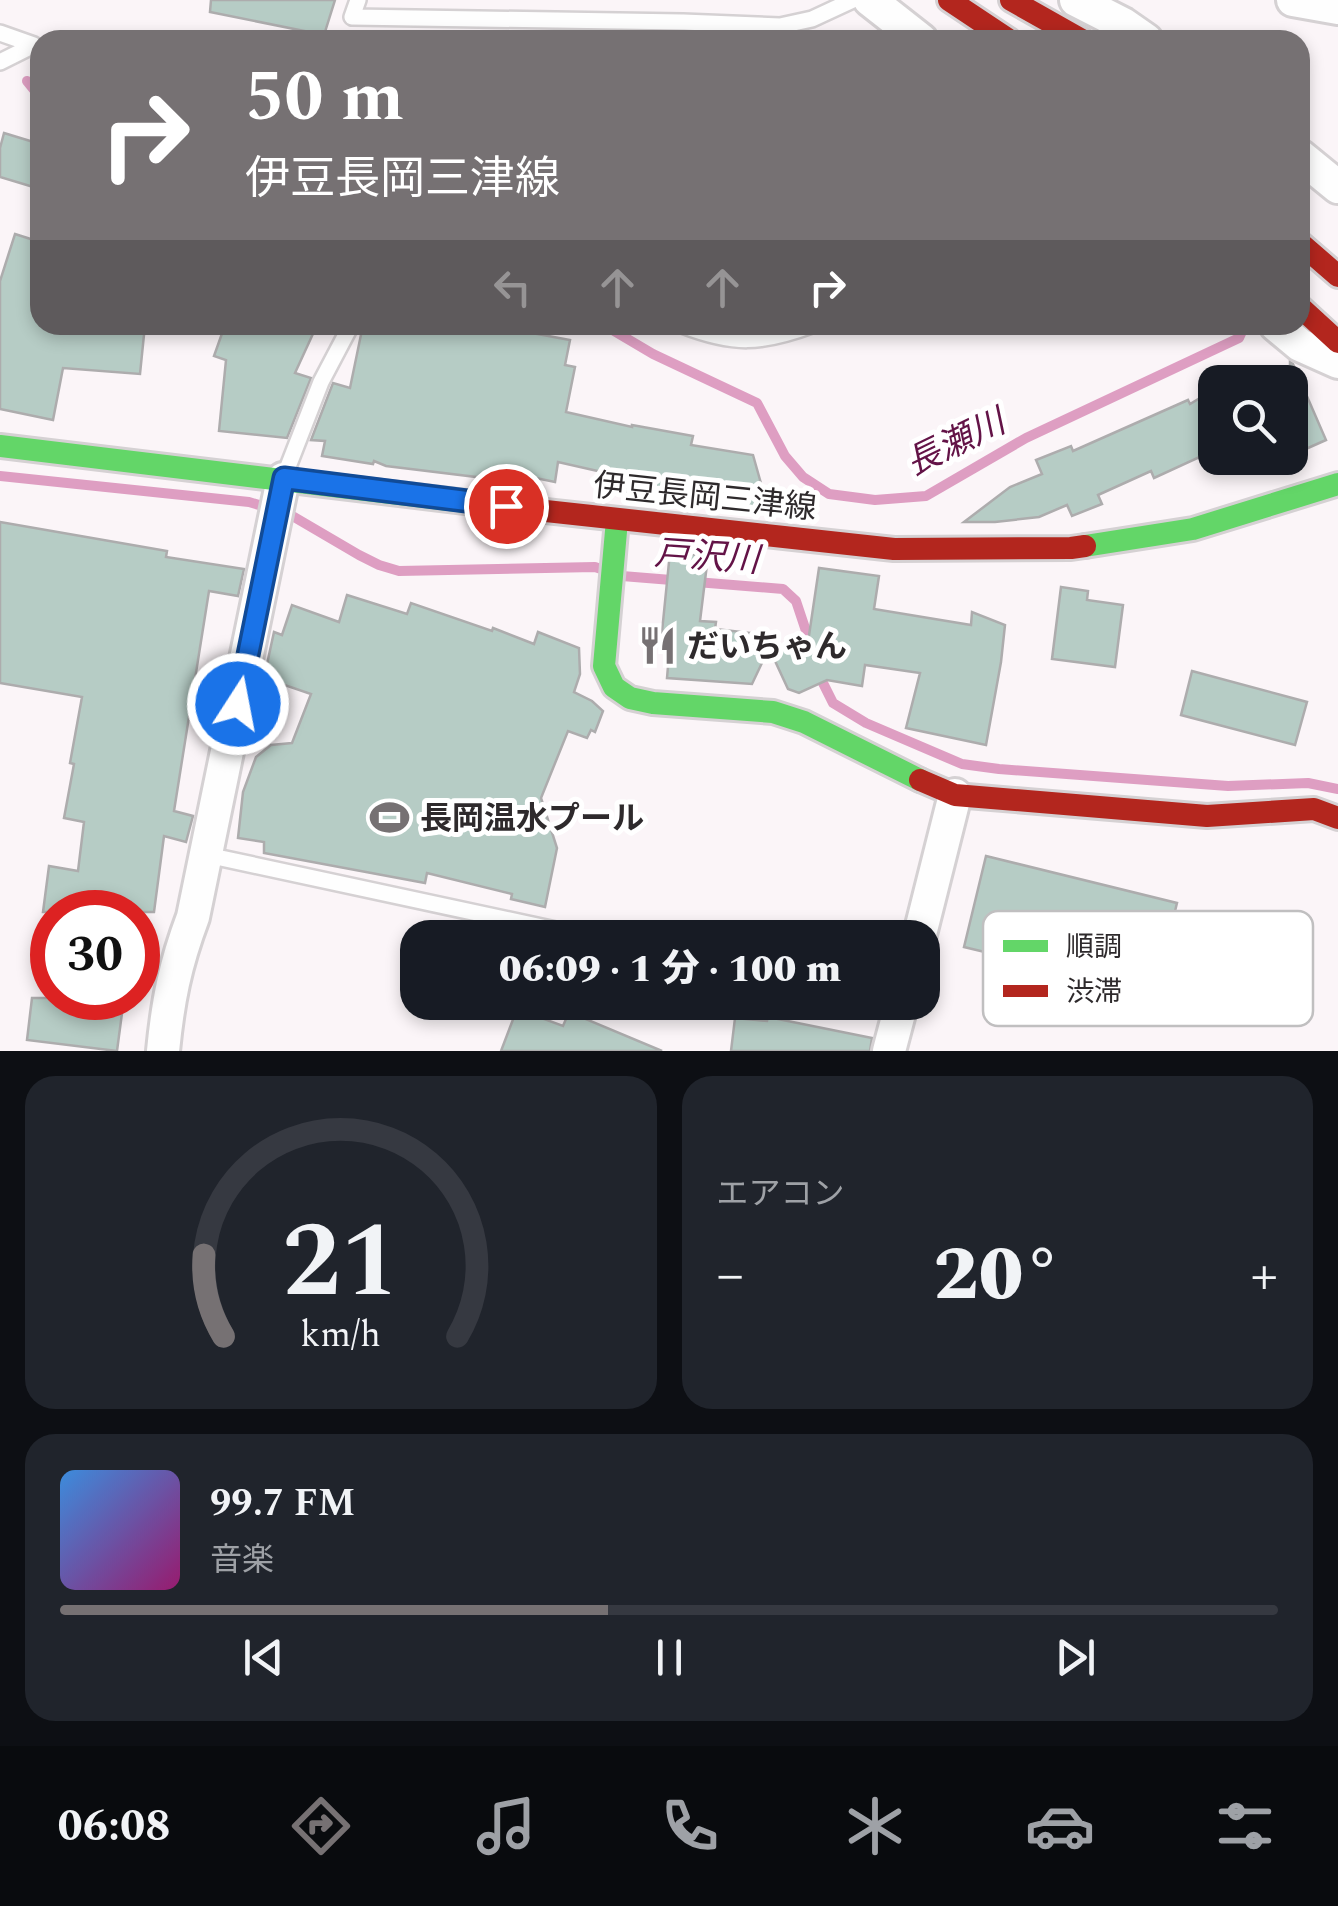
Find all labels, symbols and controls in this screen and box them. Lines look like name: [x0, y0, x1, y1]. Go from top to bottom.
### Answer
text: 50 m: [245, 45, 404, 151]
icon: right: [80, 70, 210, 200]
text: 伊豆長岡三津線: [245, 145, 560, 214]
icon: left: [485, 260, 540, 315]
icon: ahead: [590, 260, 645, 315]
icon: ahead: [695, 260, 750, 315]
icon: right: [800, 260, 855, 315]
map controls: [1198, 365, 1308, 475]
button: search: [1198, 365, 1308, 475]
water label: 長瀬川: [897, 395, 1018, 490]
street label: 伊豆長岡三津線: [591, 461, 819, 534]
pin: [464, 464, 549, 549]
icon: arrive: [479, 479, 534, 534]
water label: 戸沢川: [653, 527, 765, 588]
place label: だいちゃん: [687, 623, 847, 672]
restaurant icon: だいちゃん: [636, 625, 678, 667]
position arrow: [186, 652, 290, 756]
place label: 長岡温水プール: [420, 795, 644, 844]
sports icon: 長岡温水プール: [369, 797, 411, 839]
speed limit sign: 30: [30, 890, 160, 1020]
legend: [983, 911, 1313, 1026]
text: 順調: [1066, 926, 1122, 969]
text: 06:09 · 1 分 · 100 m: [499, 941, 841, 999]
text: 渋滞: [1066, 971, 1122, 1014]
text: エアコン: [717, 1170, 845, 1219]
text: 21: [282, 1184, 399, 1342]
text: 20°: [933, 1219, 1061, 1333]
text: −: [717, 1234, 744, 1317]
text: +: [1250, 1234, 1278, 1317]
text: km/h: [301, 1308, 381, 1363]
text: 99.7 FM: [210, 1475, 355, 1533]
text: 音楽: [210, 1536, 274, 1585]
icon: previous: [236, 1630, 291, 1685]
icon: pause: [642, 1630, 697, 1685]
icon: next: [1048, 1630, 1103, 1685]
icon: directions: [286, 1791, 356, 1861]
icon: music: [471, 1791, 541, 1861]
icon: phone: [655, 1791, 725, 1861]
icon: climate: [840, 1791, 910, 1861]
icon: car: [1025, 1791, 1095, 1861]
icon: filters: [1210, 1791, 1280, 1861]
text: 06:08: [57, 1792, 171, 1861]

